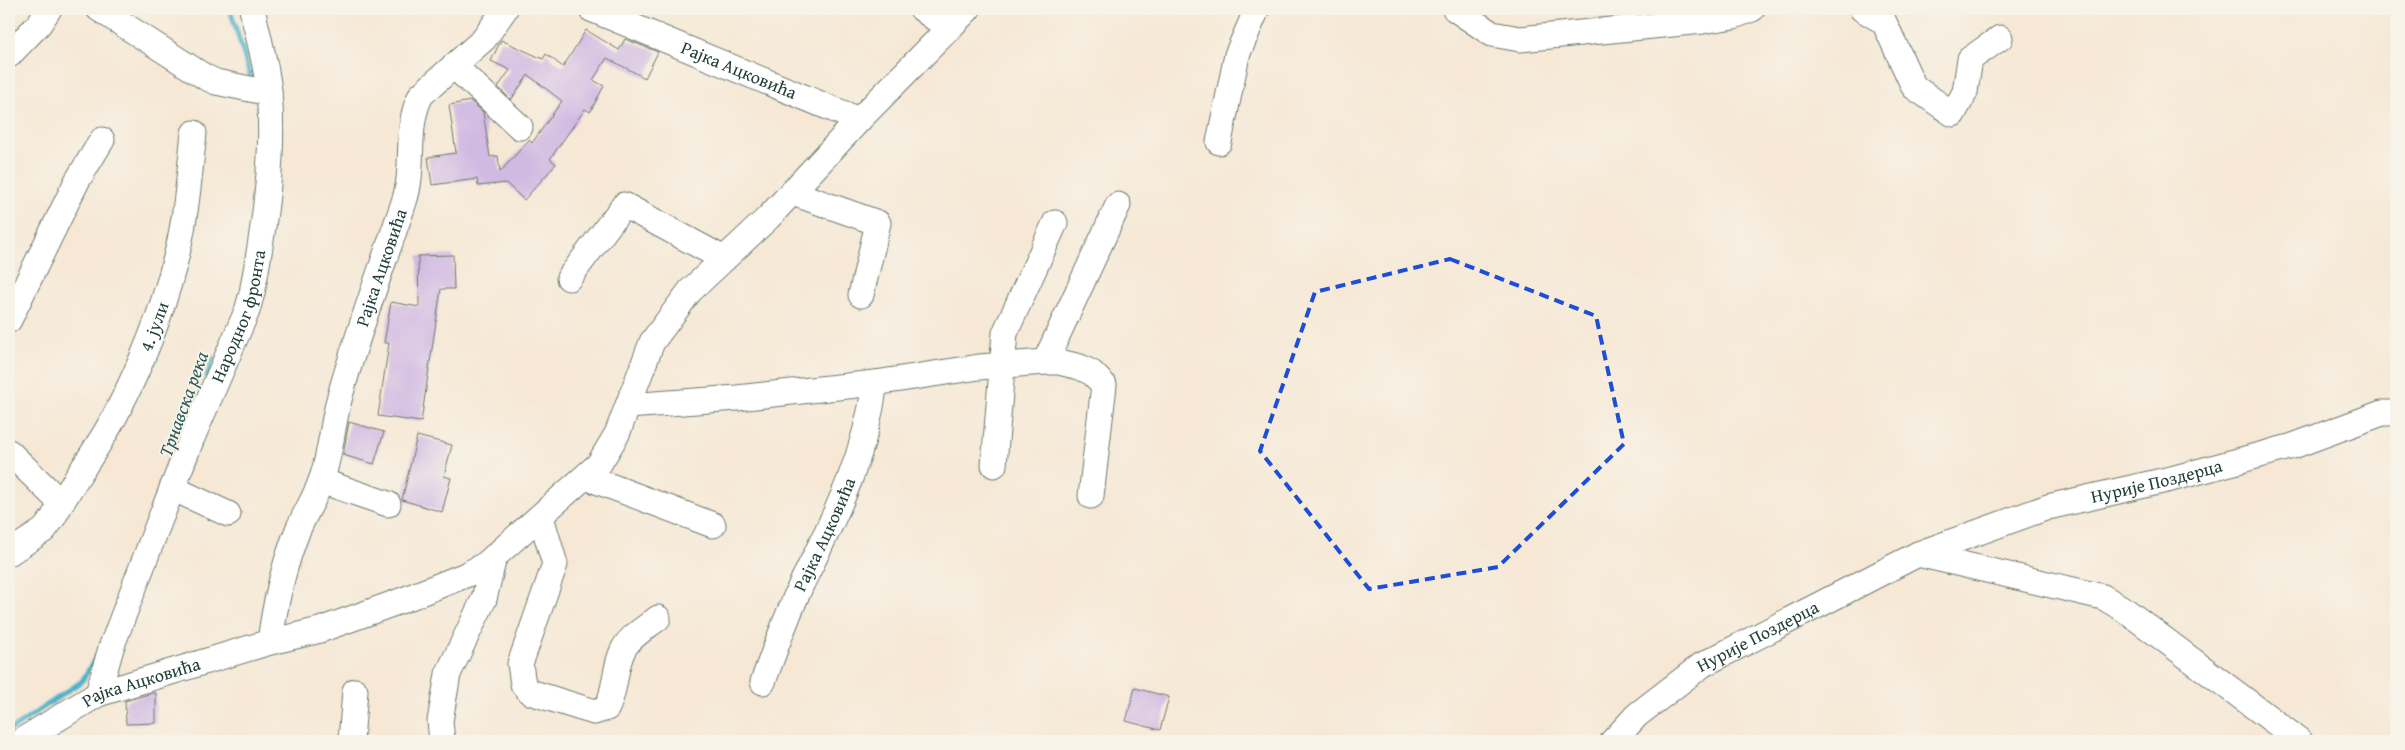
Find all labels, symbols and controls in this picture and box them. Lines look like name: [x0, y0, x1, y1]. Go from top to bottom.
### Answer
street label: Рајка Ацковића: [677, 34, 801, 106]
street label: Рајка Ацковића: [348, 205, 414, 330]
street label: Народног фронта: [204, 247, 272, 387]
street label: 4. јули: [132, 298, 176, 356]
water label: Трнавска река: [151, 347, 215, 461]
street label: Нурије Поздерца: [2088, 452, 2225, 510]
street label: Рајка Ацковића: [786, 473, 862, 596]
street label: Нурије Поздерца: [1692, 593, 1824, 679]
street label: Рајка Ацковића: [76, 650, 204, 714]

